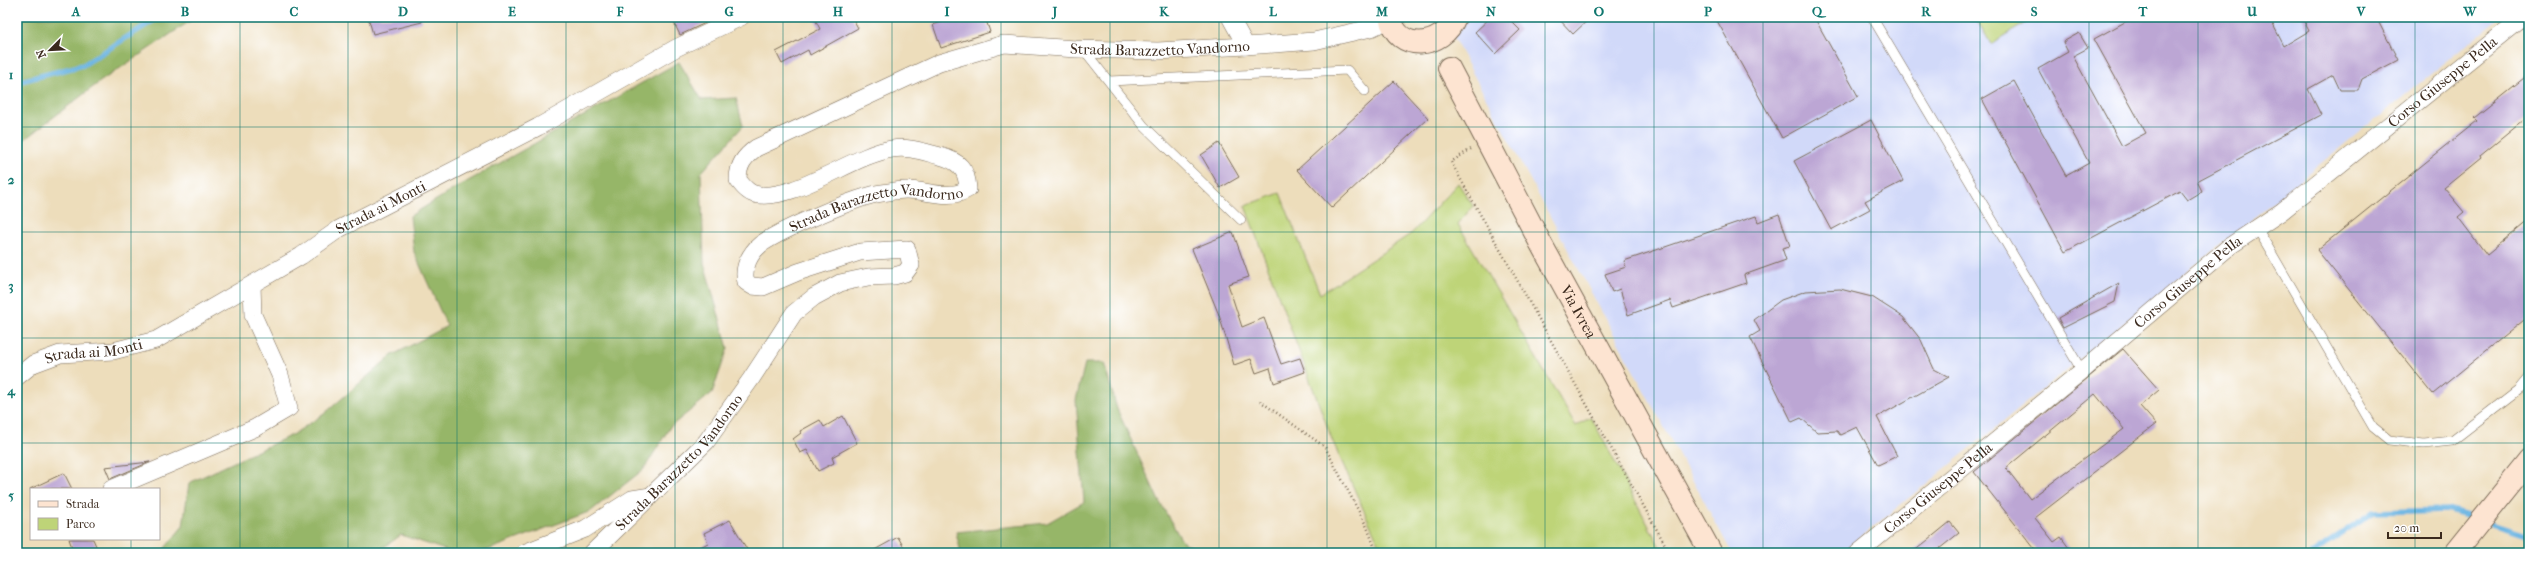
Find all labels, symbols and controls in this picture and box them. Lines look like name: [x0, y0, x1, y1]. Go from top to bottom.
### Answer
text: A: [71, 4, 81, 19]
text: B: [181, 4, 190, 19]
text: C: [290, 4, 299, 19]
text: D: [398, 4, 408, 19]
text: E: [508, 4, 516, 19]
text: F: [616, 4, 624, 19]
text: G: [724, 4, 734, 19]
text: H: [833, 4, 844, 19]
text: I: [944, 4, 950, 19]
text: J: [1051, 4, 1058, 20]
text: K: [1159, 4, 1170, 19]
text: L: [1269, 4, 1278, 19]
text: M: [1375, 4, 1388, 19]
text: N: [1486, 4, 1496, 19]
text: O: [1594, 4, 1604, 19]
text: P: [1704, 4, 1712, 19]
text: Q: [1812, 4, 1827, 19]
text: R: [1921, 4, 1932, 19]
text: S: [2031, 4, 2038, 19]
text: T: [2138, 4, 2149, 19]
text: U: [2246, 4, 2258, 19]
text: V: [2356, 4, 2367, 19]
text: W: [2463, 4, 2478, 19]
north arrow: [30, 30, 70, 70]
street label: Corso Giuseppe Pella: [2384, 32, 2502, 131]
street label: Strada Barazzetto Vandorno: [1069, 37, 1251, 60]
text: N: [33, 47, 49, 60]
text: 1: [9, 67, 14, 82]
text: 2: [8, 172, 15, 187]
street label: Strada ai Monti: [333, 177, 429, 238]
street label: Strada Barazzetto Vandorno: [786, 181, 966, 236]
street label: Corso Giuseppe Pella: [2130, 231, 2246, 332]
text: 3: [8, 278, 14, 294]
street label: Via Ivrea: [1556, 281, 1601, 343]
street label: Strada ai Monti: [42, 335, 145, 368]
text: 4: [6, 383, 16, 399]
street label: Strada Barazzetto Vandorno: [612, 390, 747, 534]
street label: Corso Giuseppe Pella: [1880, 438, 1997, 538]
text: 5: [8, 488, 14, 503]
legend: [30, 488, 160, 540]
text: Strada: [66, 497, 100, 511]
scale bar: [2388, 514, 2441, 540]
text: Parco: [66, 517, 95, 531]
text: 20 m: [2394, 521, 2419, 535]

